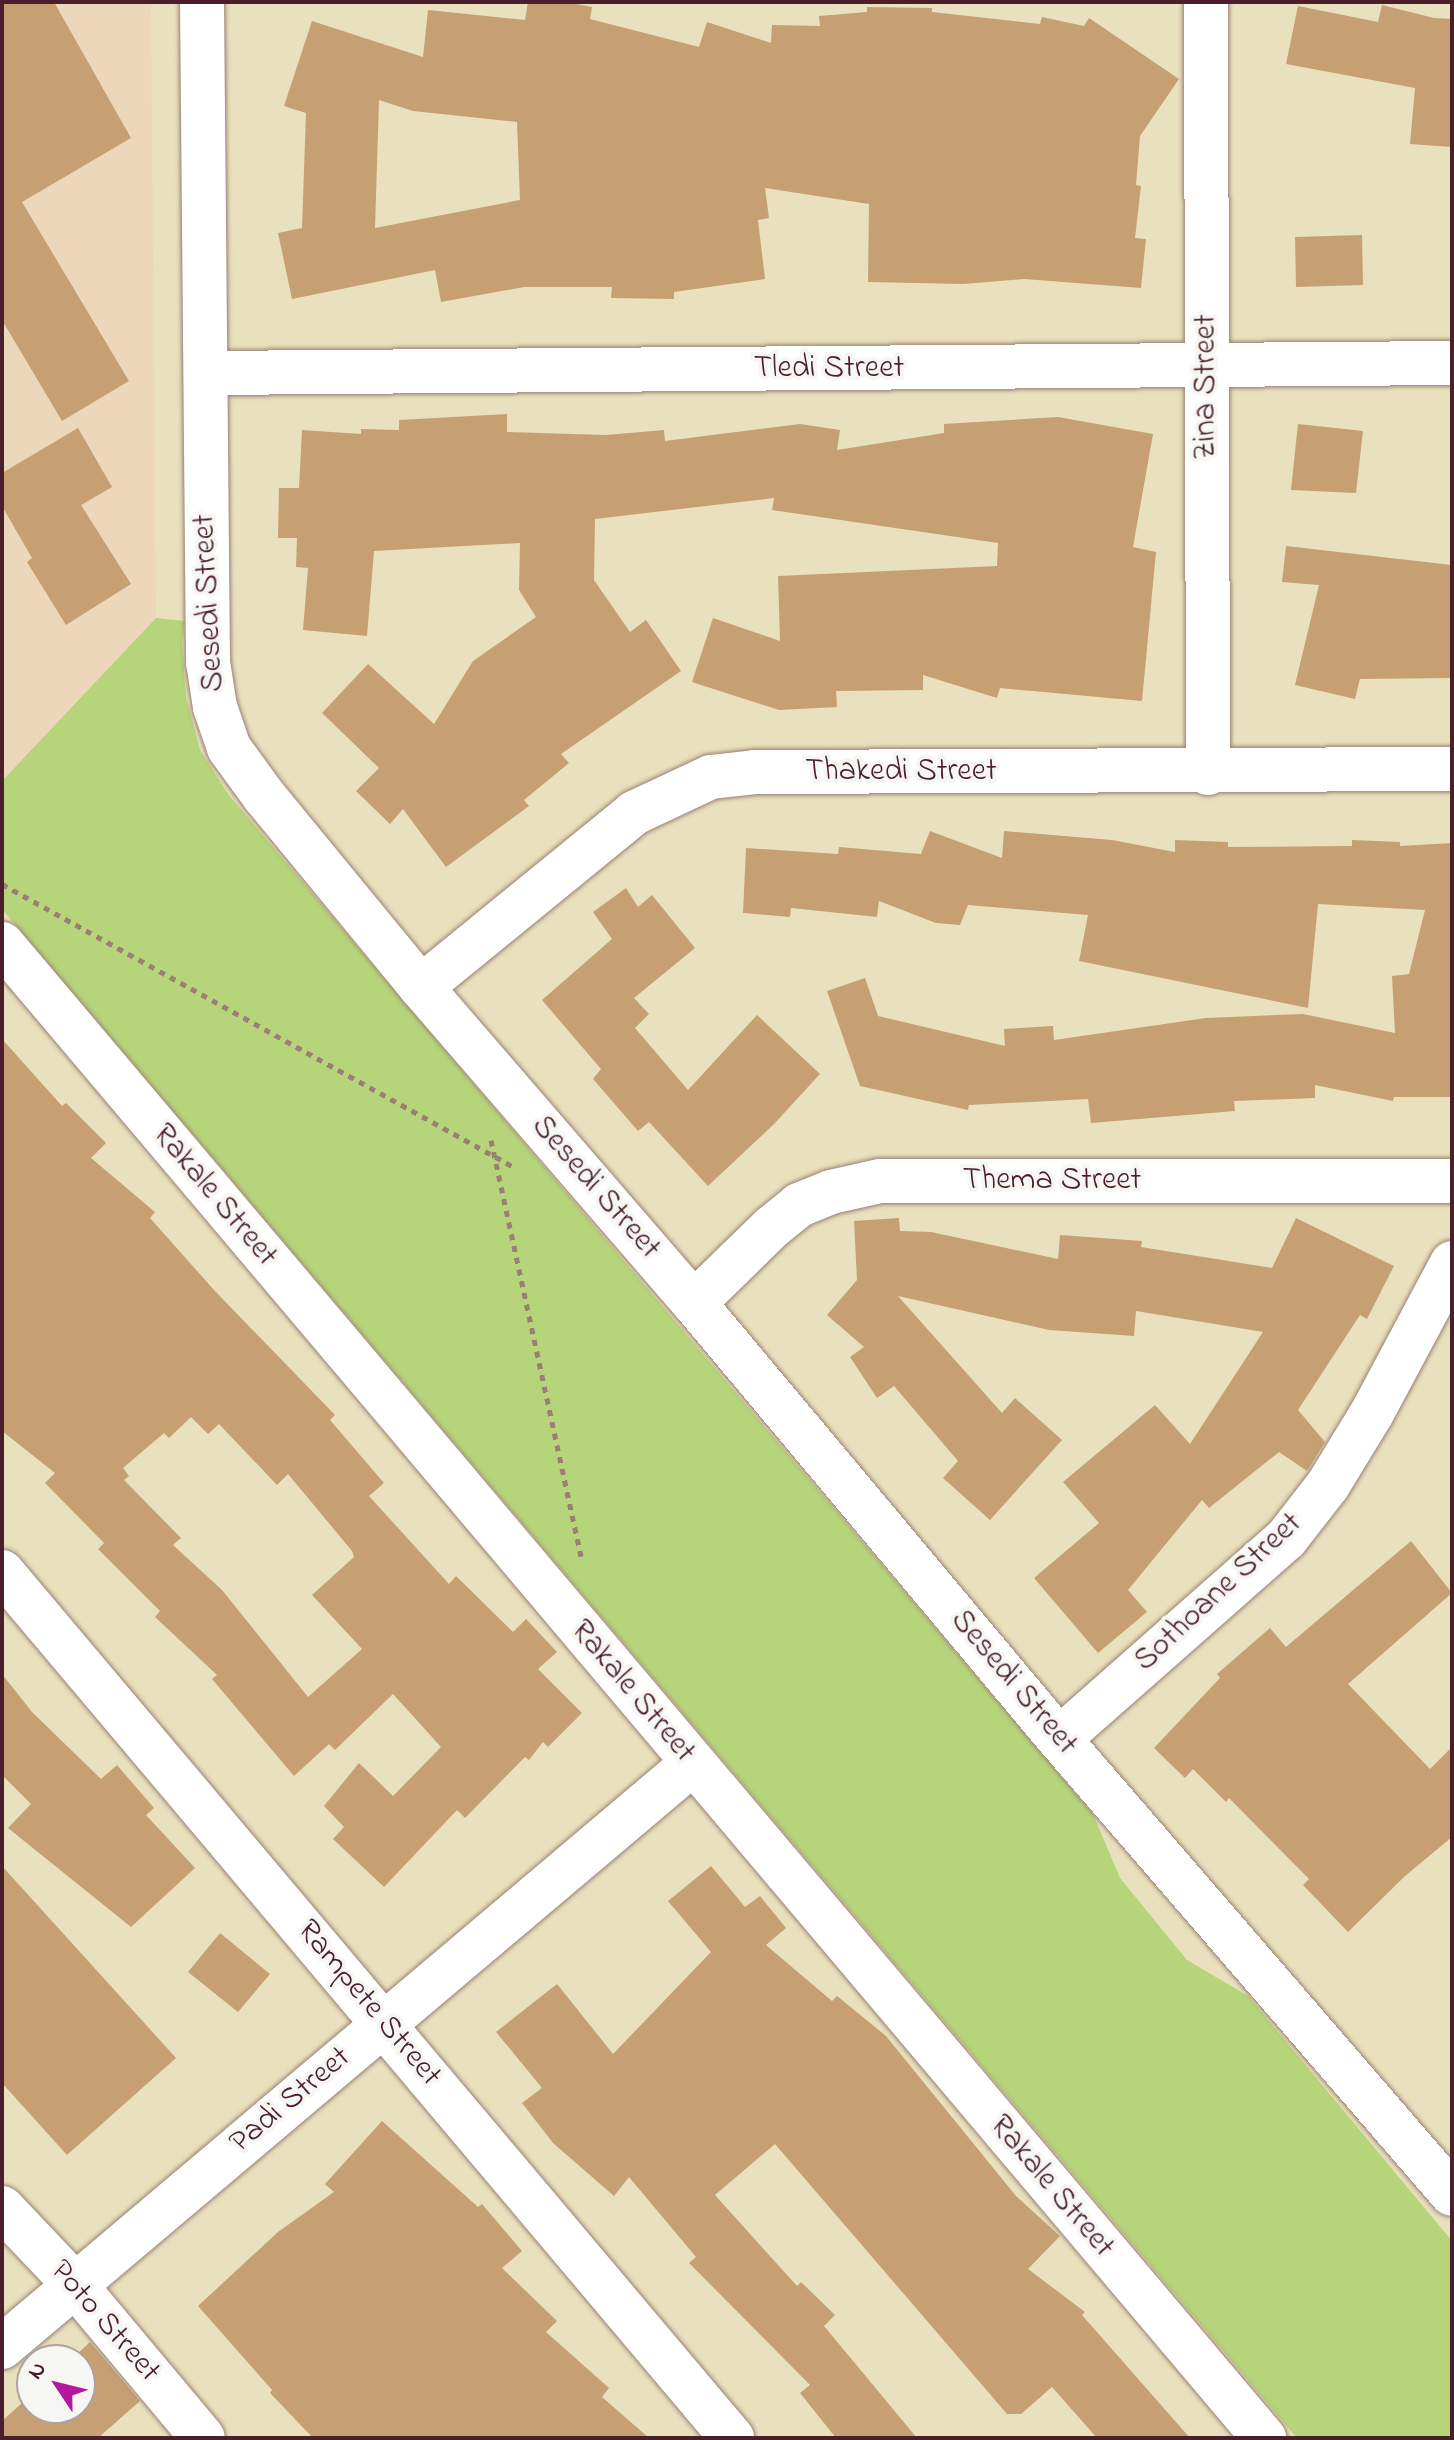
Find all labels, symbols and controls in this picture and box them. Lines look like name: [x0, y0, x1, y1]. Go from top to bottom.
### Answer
street label: Zina Street: [1188, 314, 1226, 460]
street label: Tledi Street: [754, 350, 904, 388]
street label: Sesedi Street: [186, 513, 234, 693]
street label: Thakedi Street: [805, 753, 997, 791]
street label: Sesedi Street: [522, 1108, 668, 1268]
street label: Rakale Street: [143, 1117, 285, 1275]
street label: Thema Street: [963, 1162, 1141, 1200]
street label: Sothoane Street: [1127, 1505, 1311, 1681]
street label: Sesedi Street: [941, 1603, 1085, 1763]
street label: Rakale Street: [561, 1613, 703, 1771]
street label: Rampete Street: [287, 1913, 449, 2095]
street label: Padi Street: [223, 2039, 359, 2163]
street label: Rakale Street: [980, 2108, 1122, 2266]
street label: Poto Street: [41, 2253, 167, 2391]
north arrow: [16, 2344, 96, 2424]
text: N: [21, 2356, 55, 2387]

